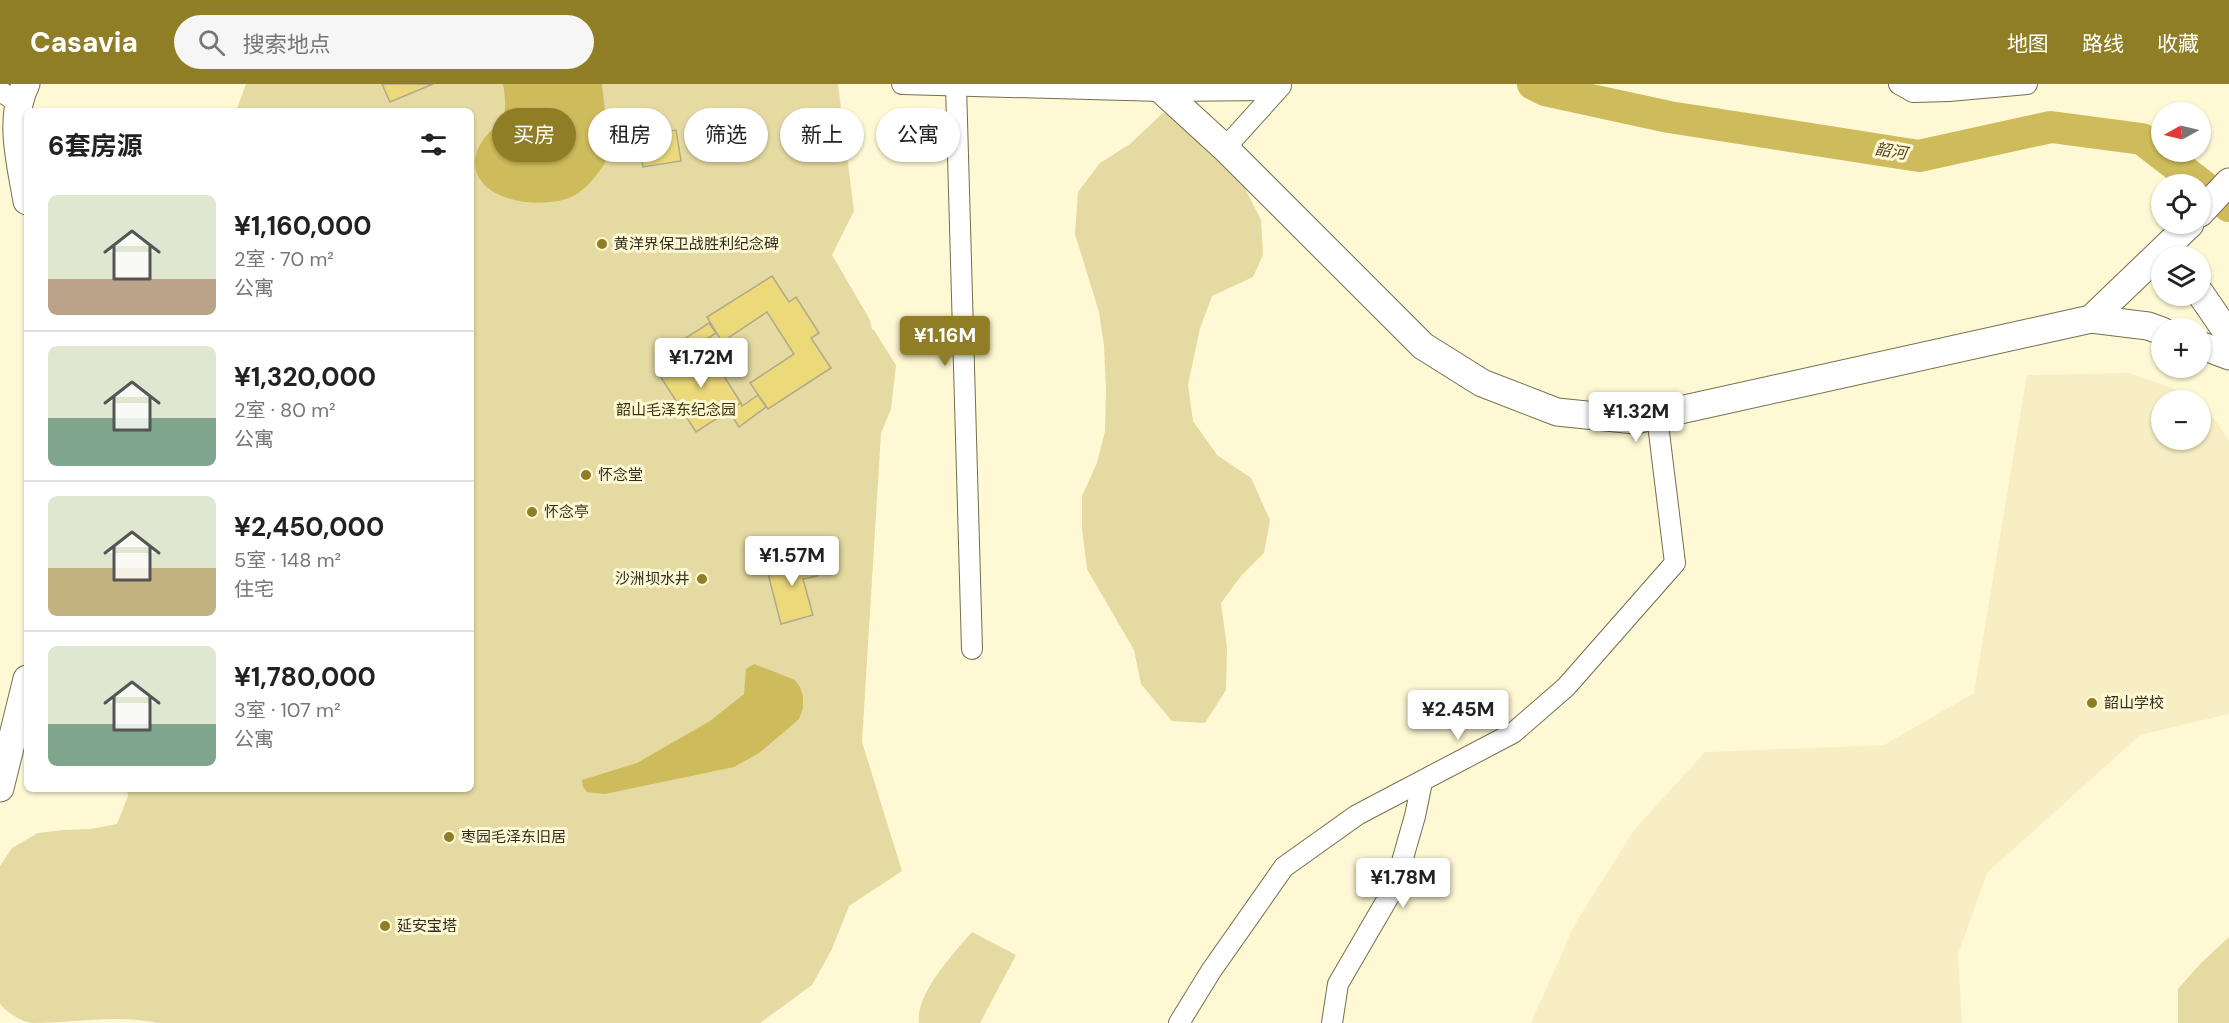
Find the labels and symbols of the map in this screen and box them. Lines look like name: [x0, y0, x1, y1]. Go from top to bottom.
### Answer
north arrow: [2151, 102, 2211, 162]
water label: 韶河: [1874, 138, 1911, 164]
place label: 黄洋界保卫战胜利纪念碑: [614, 234, 779, 254]
marker: 黄洋界保卫战胜利纪念碑: [595, 237, 609, 251]
pin: ¥1.16M: [896, 316, 994, 367]
pin: ¥1.72M: [652, 338, 750, 389]
pin: ¥1.32M: [1587, 392, 1685, 443]
park label: 韶山毛泽东纪念园: [616, 400, 736, 420]
place label: 怀念堂: [598, 465, 643, 485]
marker: 怀念堂: [579, 468, 593, 482]
place label: 怀念亭: [544, 502, 589, 522]
marker: 怀念亭: [525, 505, 539, 519]
pin: ¥1.57M: [743, 536, 841, 587]
place label: 沙洲坝水井: [615, 569, 690, 589]
marker: 沙洲坝水井: [695, 572, 709, 586]
pin: ¥2.45M: [1409, 690, 1507, 741]
place label: 韶山学校: [2104, 693, 2164, 713]
marker: 韶山学校: [2085, 696, 2099, 710]
place label: 枣园毛泽东旧居: [461, 827, 566, 847]
marker: 枣园毛泽东旧居: [442, 830, 456, 844]
pin: ¥1.78M: [1354, 858, 1452, 909]
place label: 延安宝塔: [397, 916, 457, 936]
marker: 延安宝塔: [378, 919, 392, 933]

